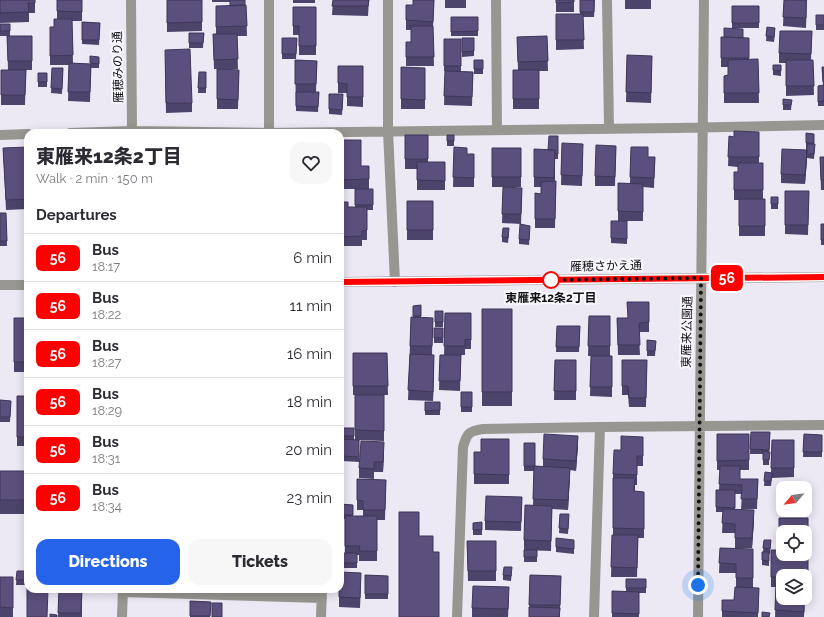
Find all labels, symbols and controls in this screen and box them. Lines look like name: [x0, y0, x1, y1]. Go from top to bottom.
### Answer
street label: 雁穂みのり通: [110, 31, 126, 103]
button: heart: [290, 142, 332, 184]
text: 東雁来12条2丁目: [36, 145, 182, 167]
text: Walk · 2 min · 150 m: [36, 171, 153, 186]
text: Departures: [36, 206, 117, 224]
text: Bus: [92, 241, 119, 259]
text: 6 min: [293, 249, 332, 267]
text: 56: [50, 250, 66, 266]
street label: 雁穂さかえ通: [570, 258, 642, 274]
text: 18:17: [92, 259, 120, 274]
line badge: 56: [709, 265, 745, 291]
text: 56: [719, 270, 735, 286]
marker: 東雁来12条2丁目: [542, 271, 560, 289]
text: Bus: [92, 289, 119, 307]
place label: 東雁来12条2丁目: [505, 291, 597, 305]
street label: 東雁来公園通: [679, 296, 695, 368]
text: 11 min: [290, 297, 332, 315]
text: 56: [50, 298, 66, 314]
text: 18:22: [92, 307, 121, 322]
text: Bus: [92, 337, 119, 355]
text: 16 min: [287, 345, 332, 363]
text: 56: [50, 346, 66, 362]
text: 18:27: [92, 355, 121, 370]
text: Bus: [92, 385, 119, 403]
text: 18 min: [287, 393, 332, 411]
text: 56: [50, 394, 66, 410]
text: 18:29: [92, 403, 122, 418]
text: Bus: [92, 433, 119, 451]
text: 20 min: [285, 441, 332, 459]
text: 56: [50, 442, 66, 458]
text: 18:31: [92, 451, 120, 466]
text: Bus: [92, 481, 119, 499]
north arrow: [776, 481, 812, 517]
map controls: [776, 481, 812, 605]
text: 23 min: [287, 489, 332, 507]
text: 56: [50, 490, 66, 506]
text: 18:34: [92, 499, 122, 514]
button: locate: [776, 525, 812, 561]
button: Directions: [36, 539, 180, 585]
button: Tickets: [188, 539, 332, 585]
button: layers: [776, 569, 812, 605]
your location: [688, 575, 708, 595]

